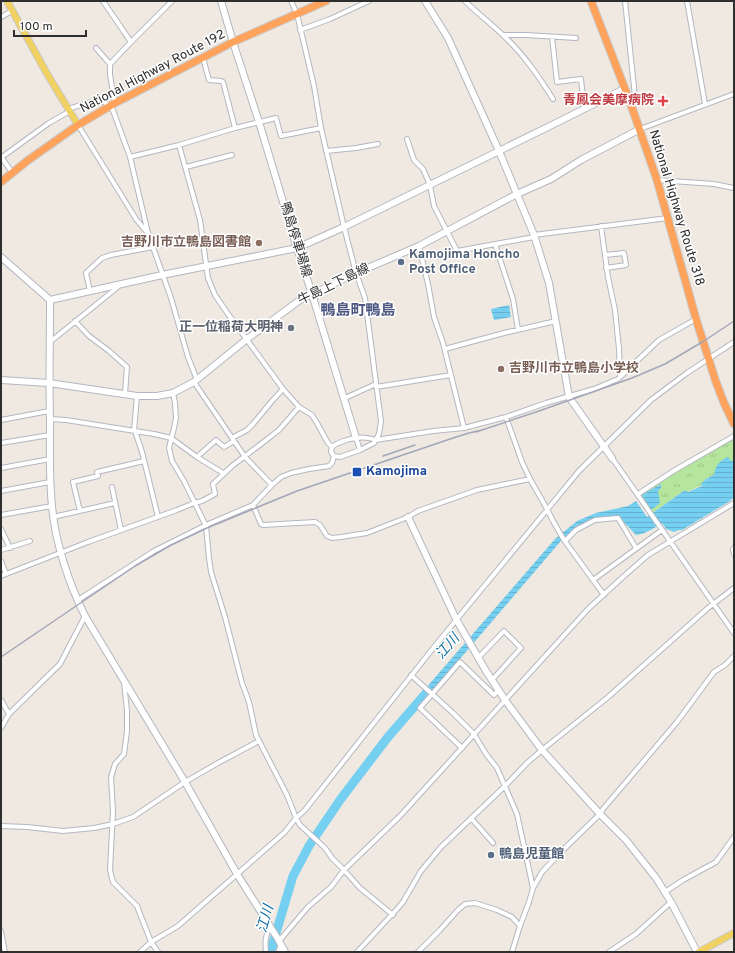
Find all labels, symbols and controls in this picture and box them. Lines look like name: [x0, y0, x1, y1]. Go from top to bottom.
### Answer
scale bar: [14, 12, 86, 38]
text: 100 m: [20, 19, 53, 35]
street label: National Highway Route 192: [78, 27, 228, 117]
place label: 青鳳会美摩病院: [563, 92, 654, 109]
marker: 青鳳会美摩病院: [657, 95, 669, 107]
street label: National Highway Route 318: [645, 128, 707, 288]
street label: 鴨島停車場線: [276, 200, 315, 280]
place label: 吉野川市立鴨島図書館: [121, 234, 251, 251]
marker: 吉野川市立鴨島図書館: [254, 238, 264, 248]
place label: Kamojima Honcho Post Office: [409, 247, 520, 278]
marker: Kamojima Honcho Post Office: [396, 257, 406, 267]
street label: 牛島上下島線: [295, 260, 373, 309]
district label: 鴨島町鴨島: [320, 301, 396, 321]
place label: 正一位稲荷大明神: [179, 319, 283, 336]
marker: 正一位稲荷大明神: [286, 323, 296, 333]
place label: 吉野川市立鴨島小学校: [509, 360, 639, 377]
marker: 吉野川市立鴨島小学校: [496, 364, 506, 374]
place label: Kamojima: [366, 464, 427, 480]
marker: Kamojima: [351, 466, 363, 478]
water label: 江川: [432, 629, 465, 663]
place label: 鴨島児童館: [499, 846, 564, 863]
marker: 鴨島児童館: [486, 850, 496, 860]
water label: 江川: [254, 901, 279, 935]

